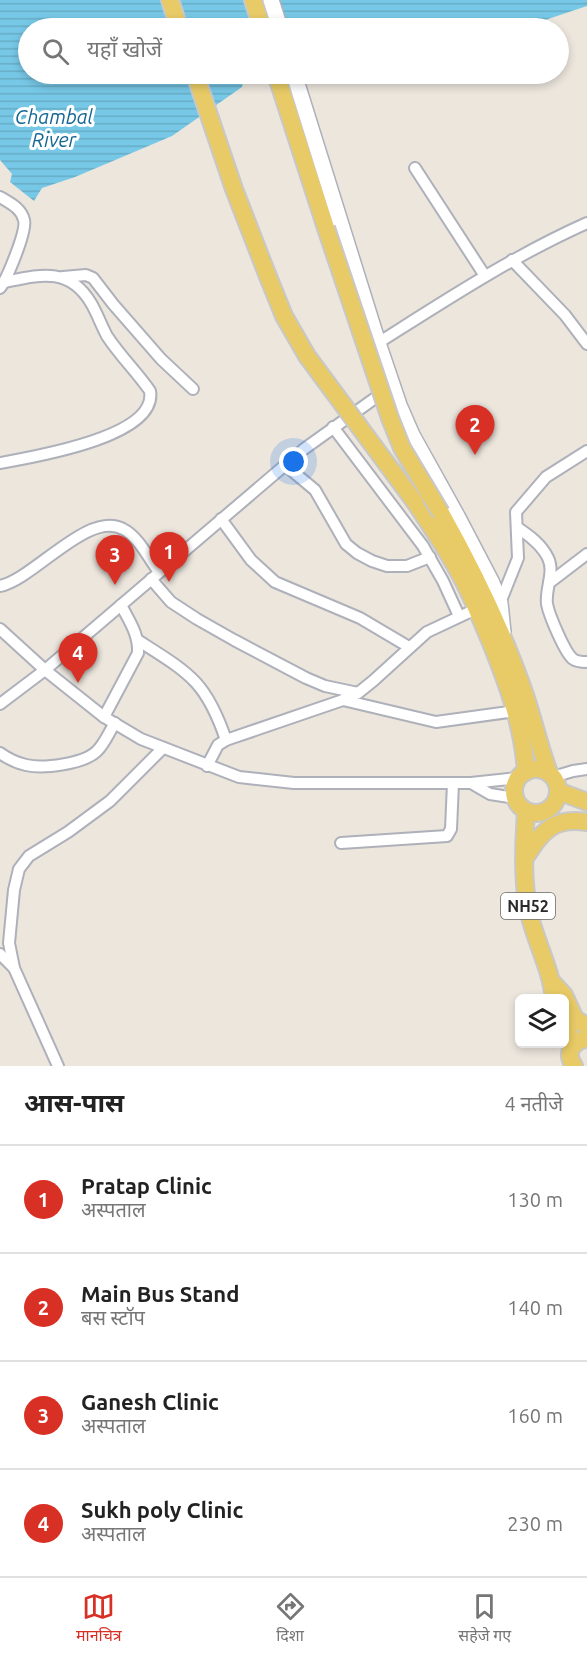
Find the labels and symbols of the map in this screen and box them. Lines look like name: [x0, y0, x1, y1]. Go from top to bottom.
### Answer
water label: Chambal River: [15, 105, 94, 151]
pin: 2: [456, 406, 494, 455]
your location: [279, 447, 308, 476]
pin: 1: [150, 532, 188, 582]
pin: 3: [96, 536, 134, 585]
pin: 4: [58, 634, 98, 683]
road number: NH52: [501, 893, 555, 919]

